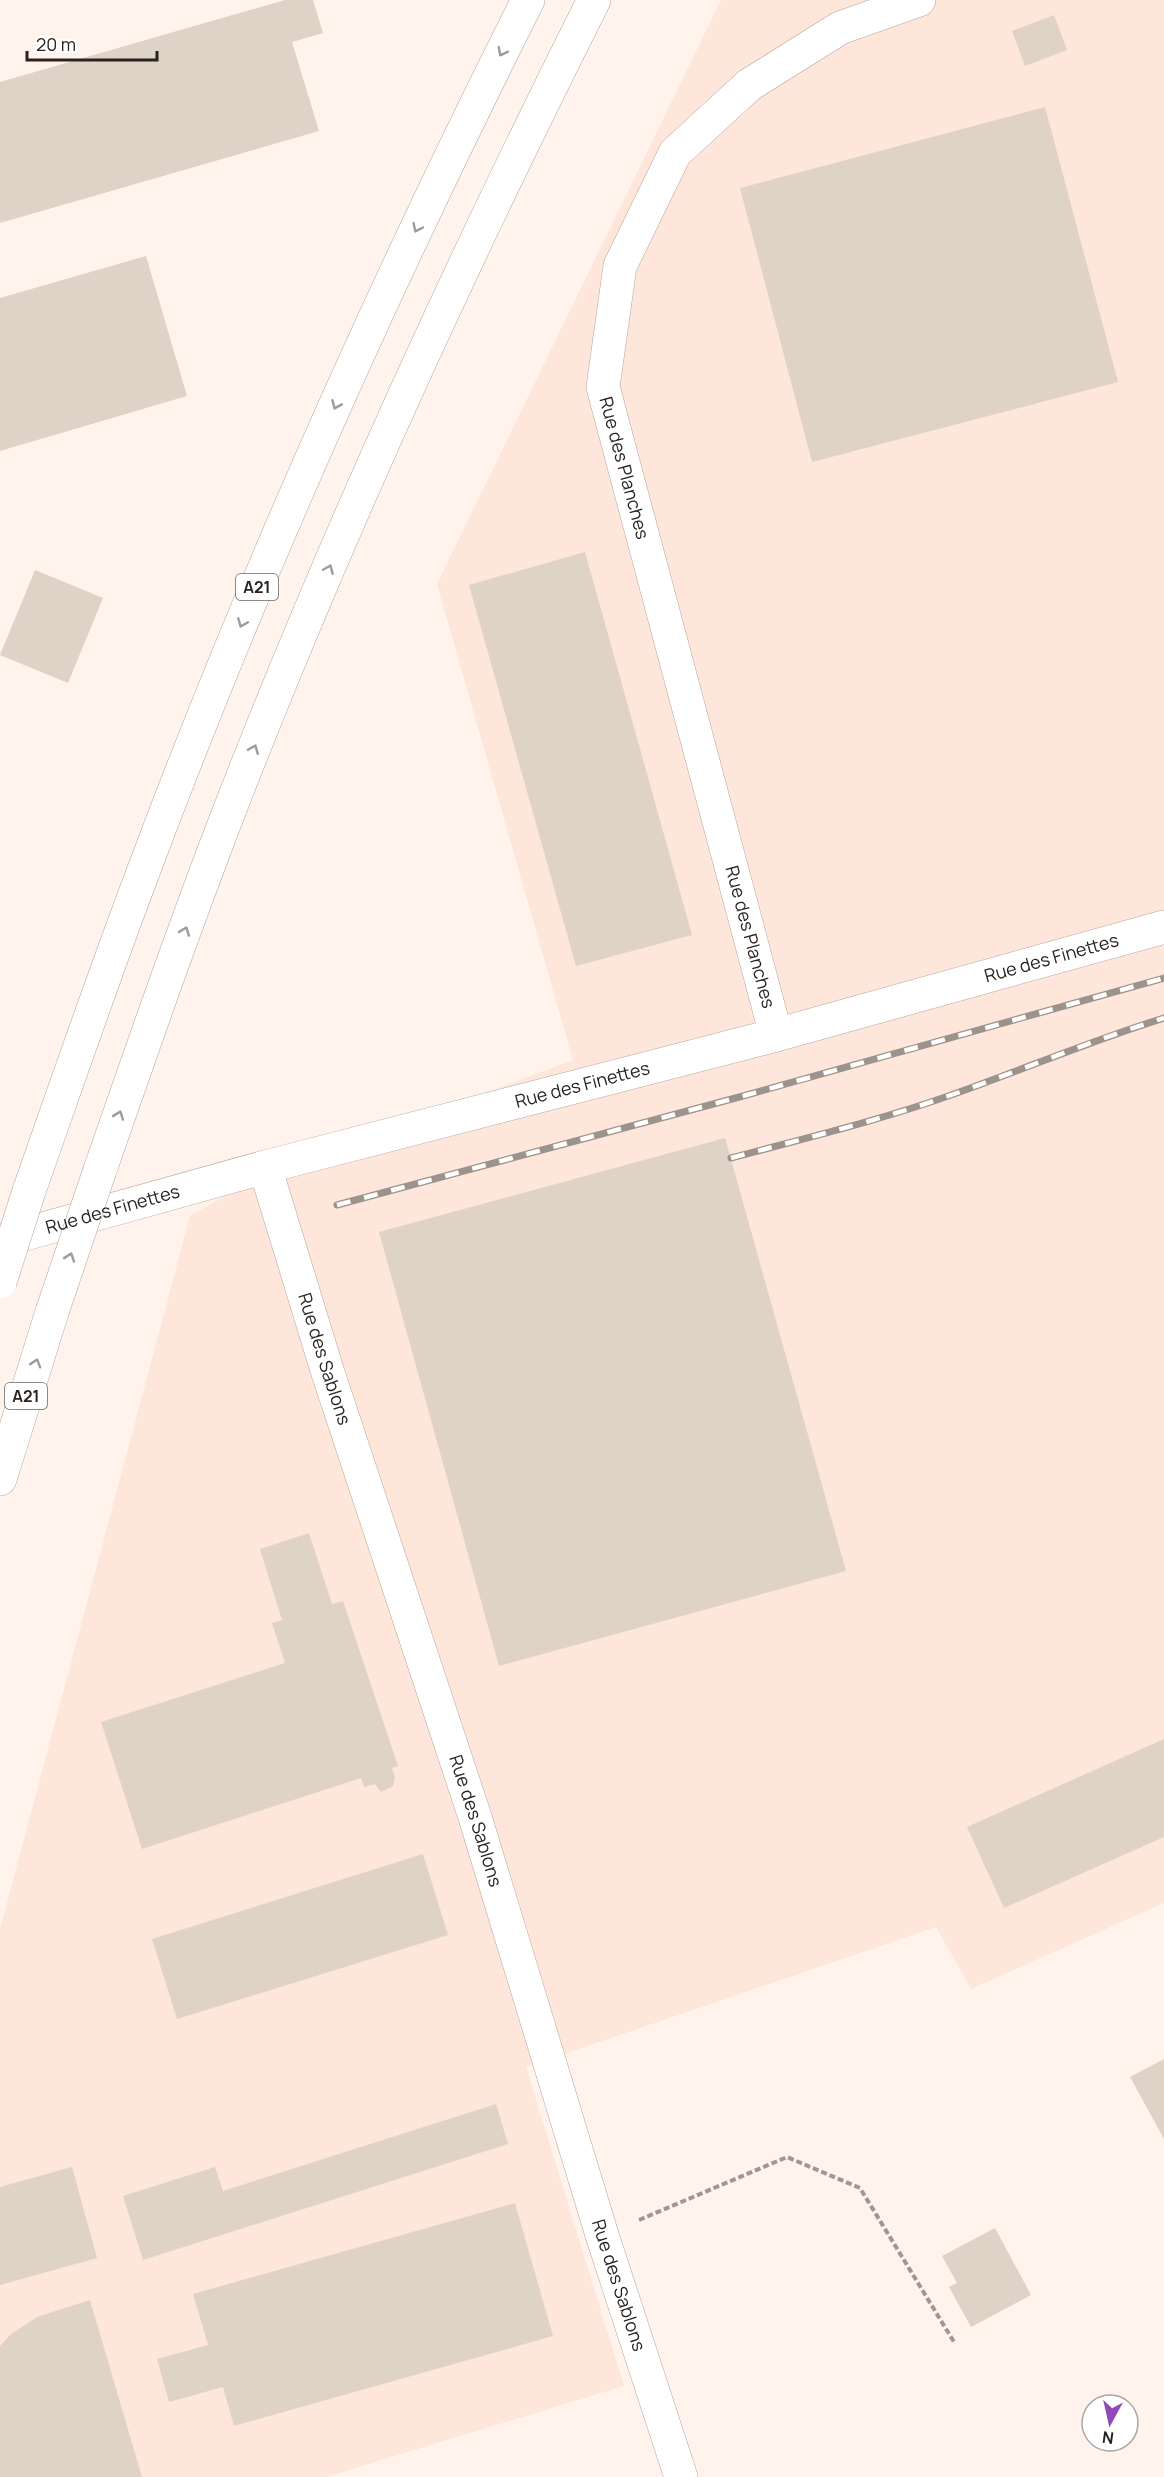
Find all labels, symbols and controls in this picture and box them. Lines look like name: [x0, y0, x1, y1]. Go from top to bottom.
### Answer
scale bar: [27, 24, 158, 62]
text: 20 m: [36, 32, 76, 56]
one-way arrow: [498, 46, 509, 57]
one-way arrow: [413, 221, 425, 232]
street label: Rue des Planches: [594, 394, 656, 542]
one-way arrow: [331, 399, 343, 410]
one-way arrow: [322, 564, 334, 575]
road number: A21: [236, 574, 278, 600]
one-way arrow: [237, 616, 249, 627]
one-way arrow: [247, 744, 259, 755]
street label: Rue des Planches: [720, 863, 782, 1011]
one-way arrow: [177, 926, 190, 937]
street label: Rue des Finettes: [982, 927, 1121, 987]
street label: Rue des Finettes: [512, 1055, 652, 1113]
one-way arrow: [112, 1110, 125, 1120]
street label: Rue des Finettes: [43, 1178, 182, 1239]
one-way arrow: [63, 1252, 76, 1263]
street label: Rue des Sablons: [293, 1290, 357, 1428]
one-way arrow: [29, 1358, 41, 1369]
road number: A21: [5, 1383, 47, 1409]
street label: Rue des Sablons: [444, 1751, 509, 1890]
street label: Rue des Sablons: [587, 2216, 652, 2354]
north arrow: [1080, 2393, 1140, 2453]
text: N: [1101, 2426, 1115, 2450]

